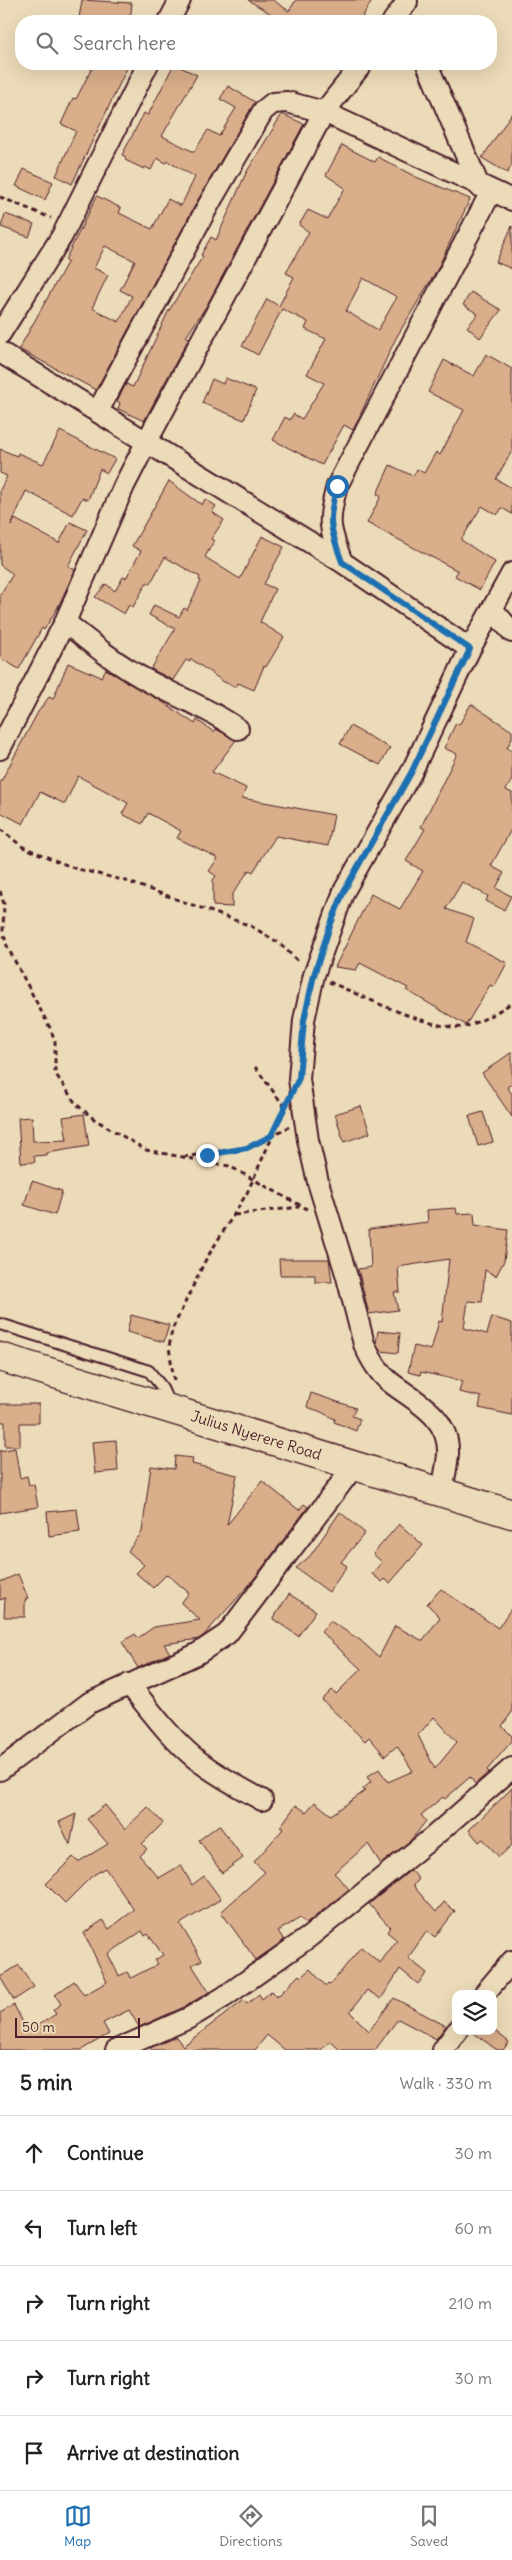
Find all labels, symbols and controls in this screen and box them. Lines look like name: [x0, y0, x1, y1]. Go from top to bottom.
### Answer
search box: [15, 15, 497, 70]
icon: search: [33, 29, 61, 57]
text: Search here: [73, 31, 176, 55]
route start: [326, 475, 349, 498]
route end: [196, 1144, 219, 1167]
street label: Julius Nyerere Road: [189, 1406, 324, 1464]
map controls: [452, 1990, 497, 2035]
button: layers: [452, 1990, 497, 2035]
scale bar: [15, 2015, 140, 2038]
text: 50 m: [22, 2018, 55, 2036]
text: 5 min: [20, 2069, 72, 2096]
text: Walk · 330 m: [399, 2073, 492, 2093]
icon: ahead: [20, 2139, 48, 2167]
text: Continue: [67, 2141, 144, 2165]
text: 30 m: [455, 2143, 492, 2163]
icon: left: [20, 2214, 48, 2242]
text: Turn left: [67, 2216, 137, 2240]
text: 60 m: [454, 2218, 492, 2238]
icon: right: [20, 2289, 48, 2317]
text: Turn right: [67, 2291, 150, 2315]
text: 210 m: [449, 2293, 492, 2313]
icon: right: [20, 2364, 48, 2392]
text: Turn right: [67, 2366, 150, 2390]
text: 30 m: [455, 2368, 492, 2388]
icon: arrive: [20, 2439, 48, 2467]
text: Arrive at destination: [67, 2441, 240, 2465]
tab: Map: [64, 2502, 92, 2550]
tab: Directions: [219, 2502, 282, 2550]
tab: Saved: [410, 2502, 448, 2550]

